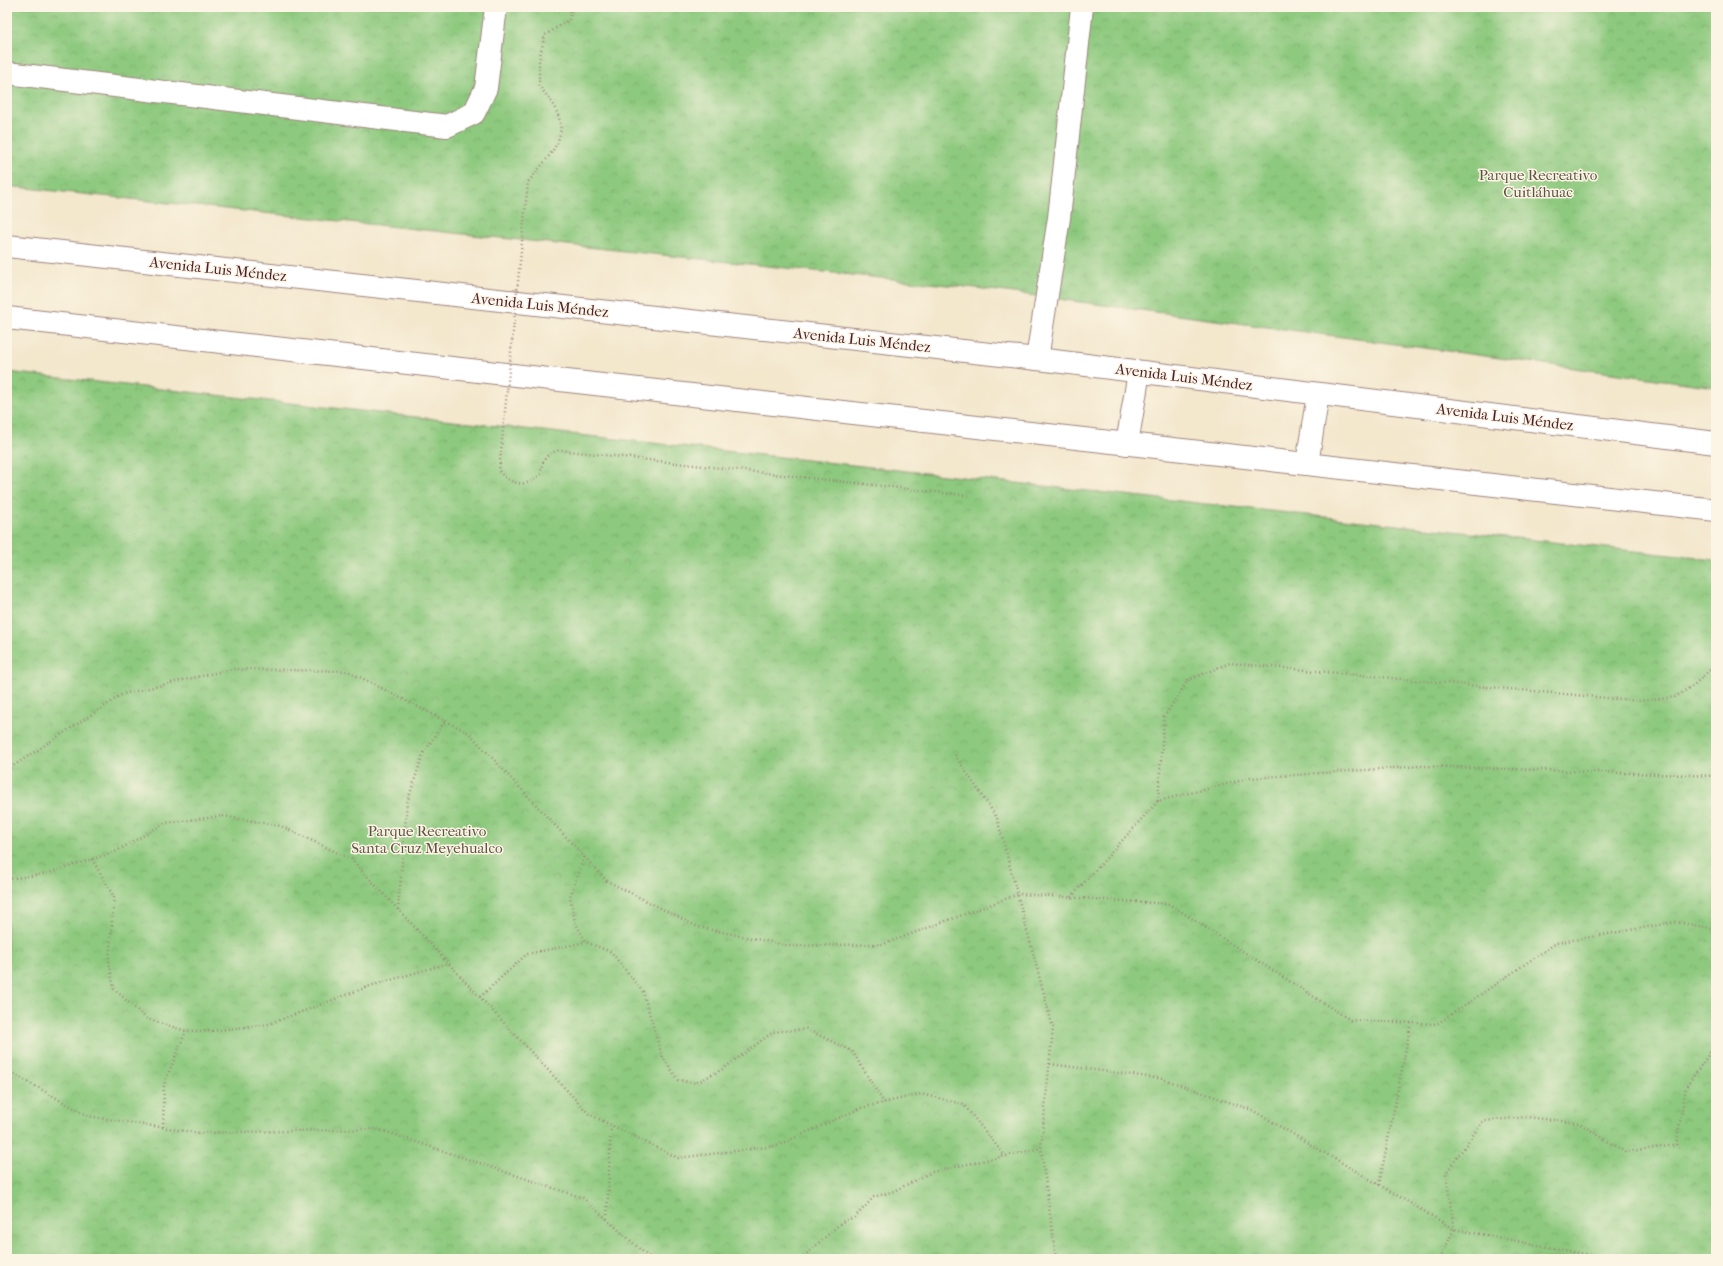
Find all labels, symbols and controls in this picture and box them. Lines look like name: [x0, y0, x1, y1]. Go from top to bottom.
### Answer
park label: Parque Recreativo Cuitláhuac: [1479, 166, 1598, 201]
street label: Avenida Luis Méndez: [147, 253, 288, 285]
street label: Avenida Luis Méndez: [469, 289, 610, 321]
street label: Avenida Luis Méndez: [791, 324, 932, 356]
street label: Avenida Luis Méndez: [1113, 360, 1254, 394]
street label: Avenida Luis Méndez: [1434, 400, 1575, 434]
park label: Parque Recreativo Santa Cruz Meyehualco: [351, 822, 503, 857]

